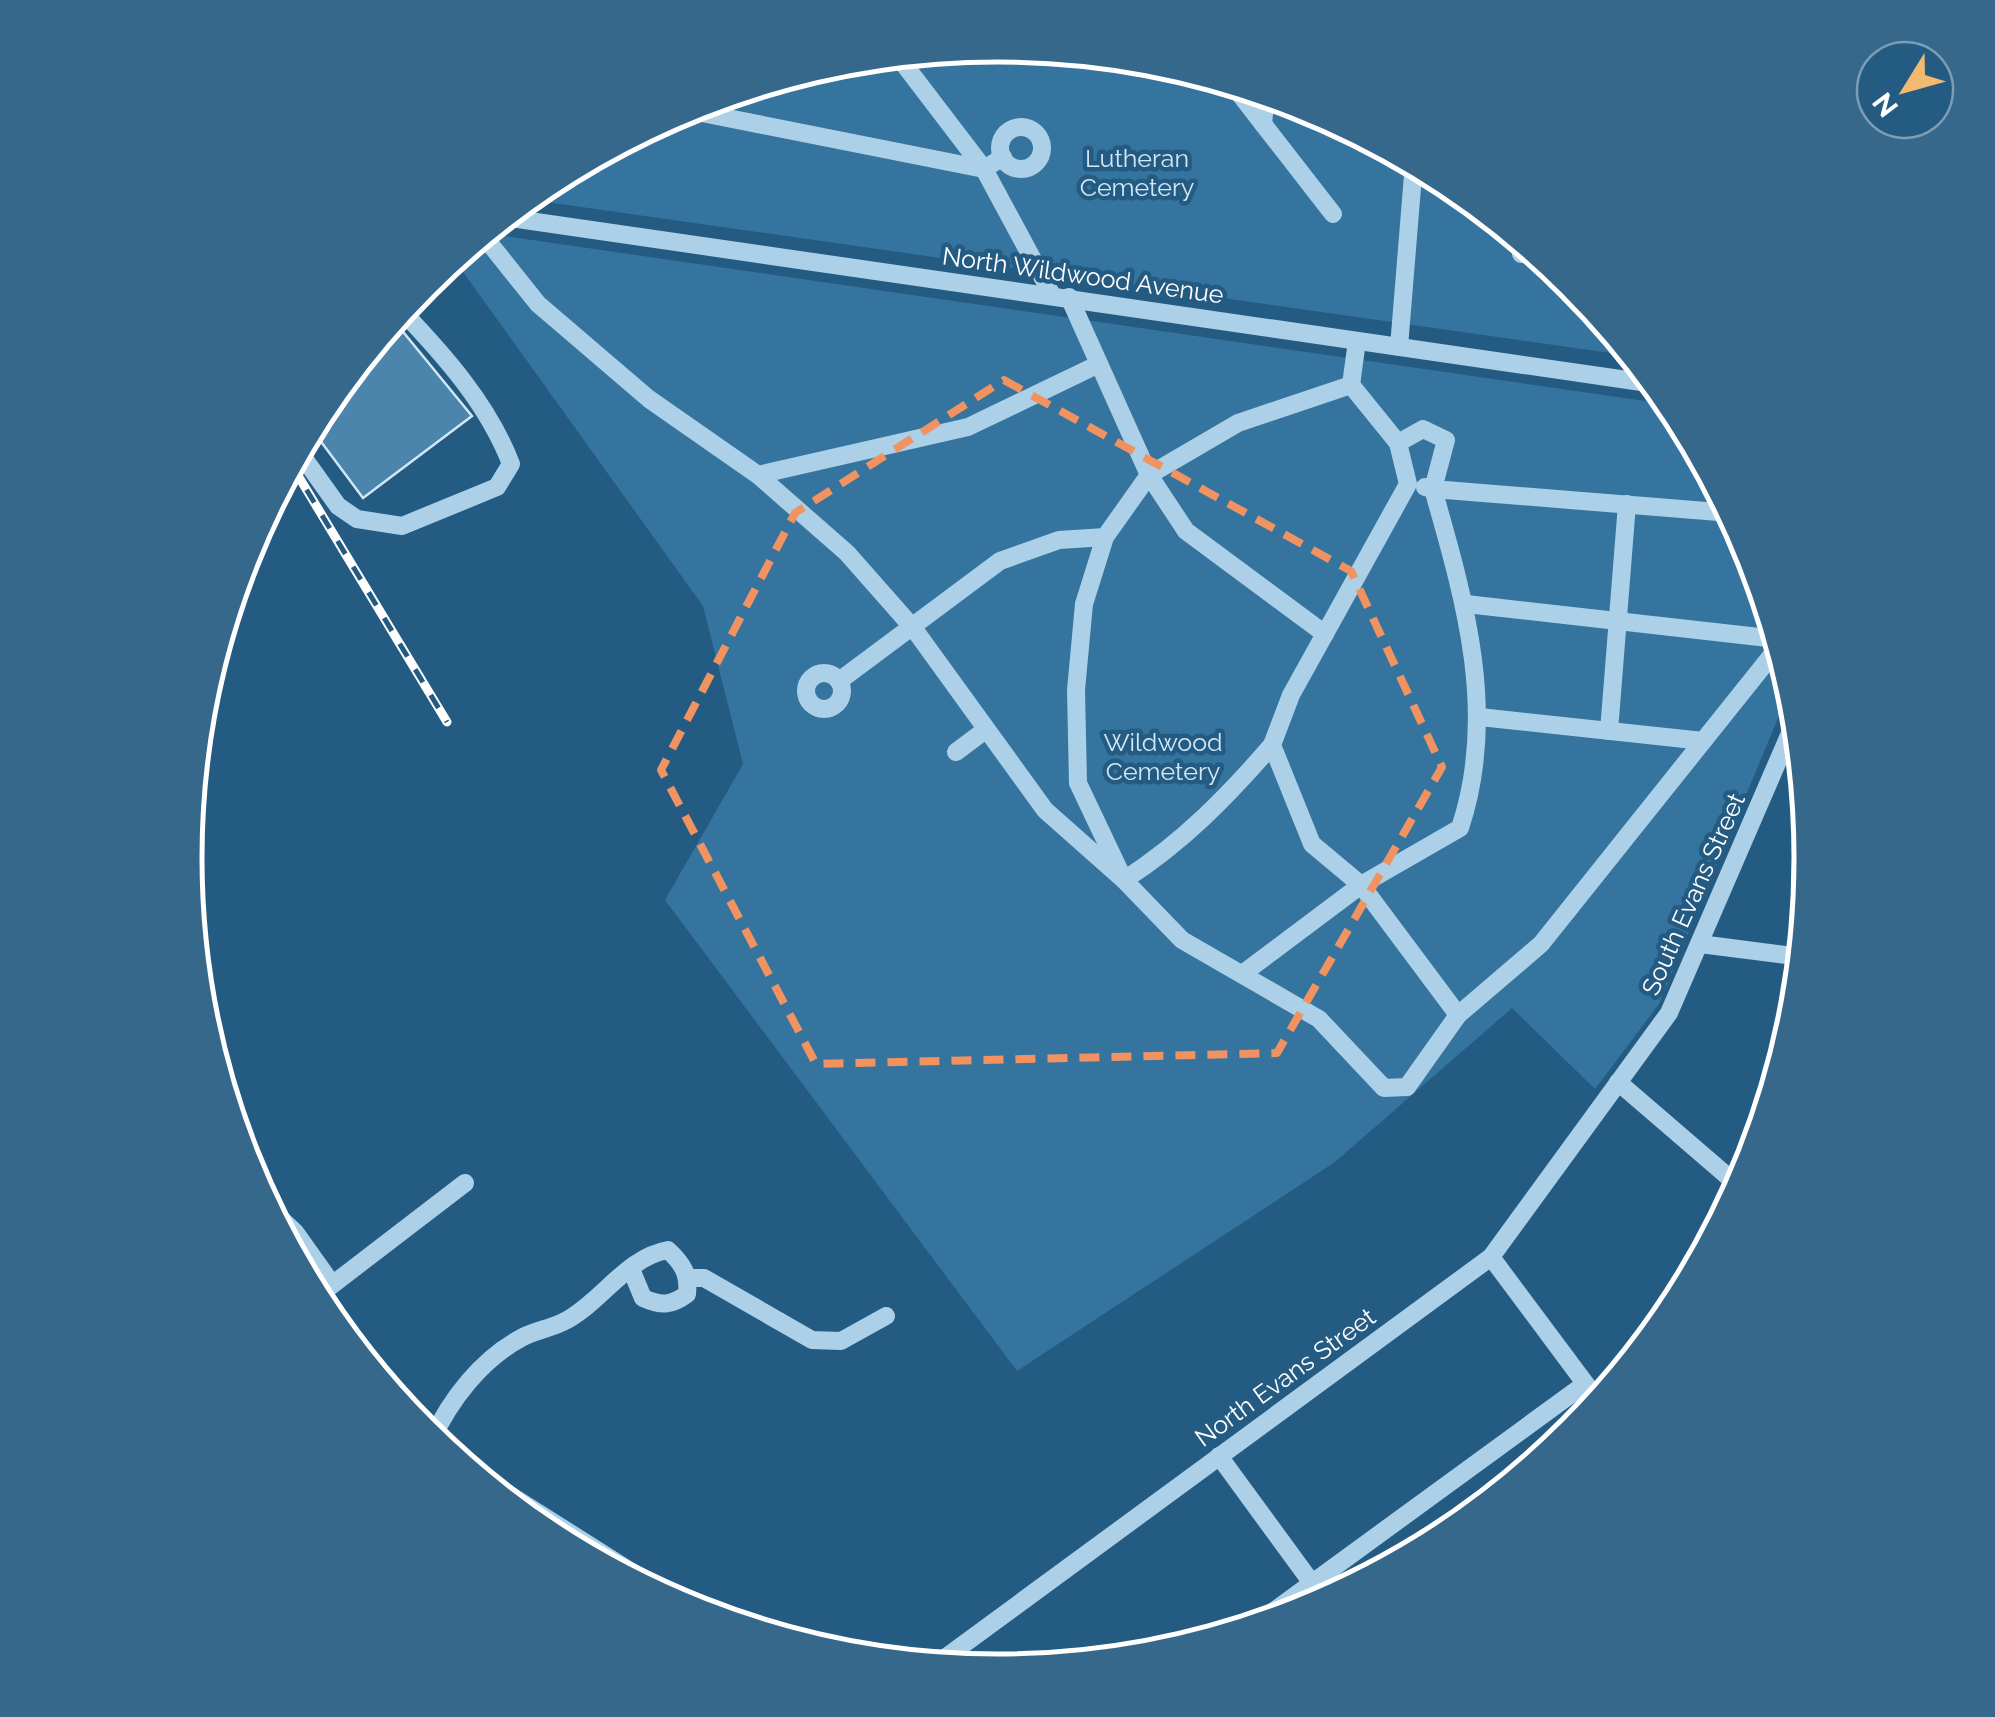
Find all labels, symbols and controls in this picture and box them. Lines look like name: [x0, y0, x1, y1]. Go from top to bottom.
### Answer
north arrow: [1855, 40, 1955, 140]
text: N: [1866, 86, 1905, 123]
park label: Lutheran Cemetery: [1080, 143, 1195, 202]
street label: North Wildwood Avenue: [940, 240, 1226, 310]
park label: Wildwood Cemetery: [1103, 727, 1223, 786]
street label: South Evans Street: [1635, 788, 1751, 1000]
street label: North Evans Street: [1189, 1301, 1382, 1453]

